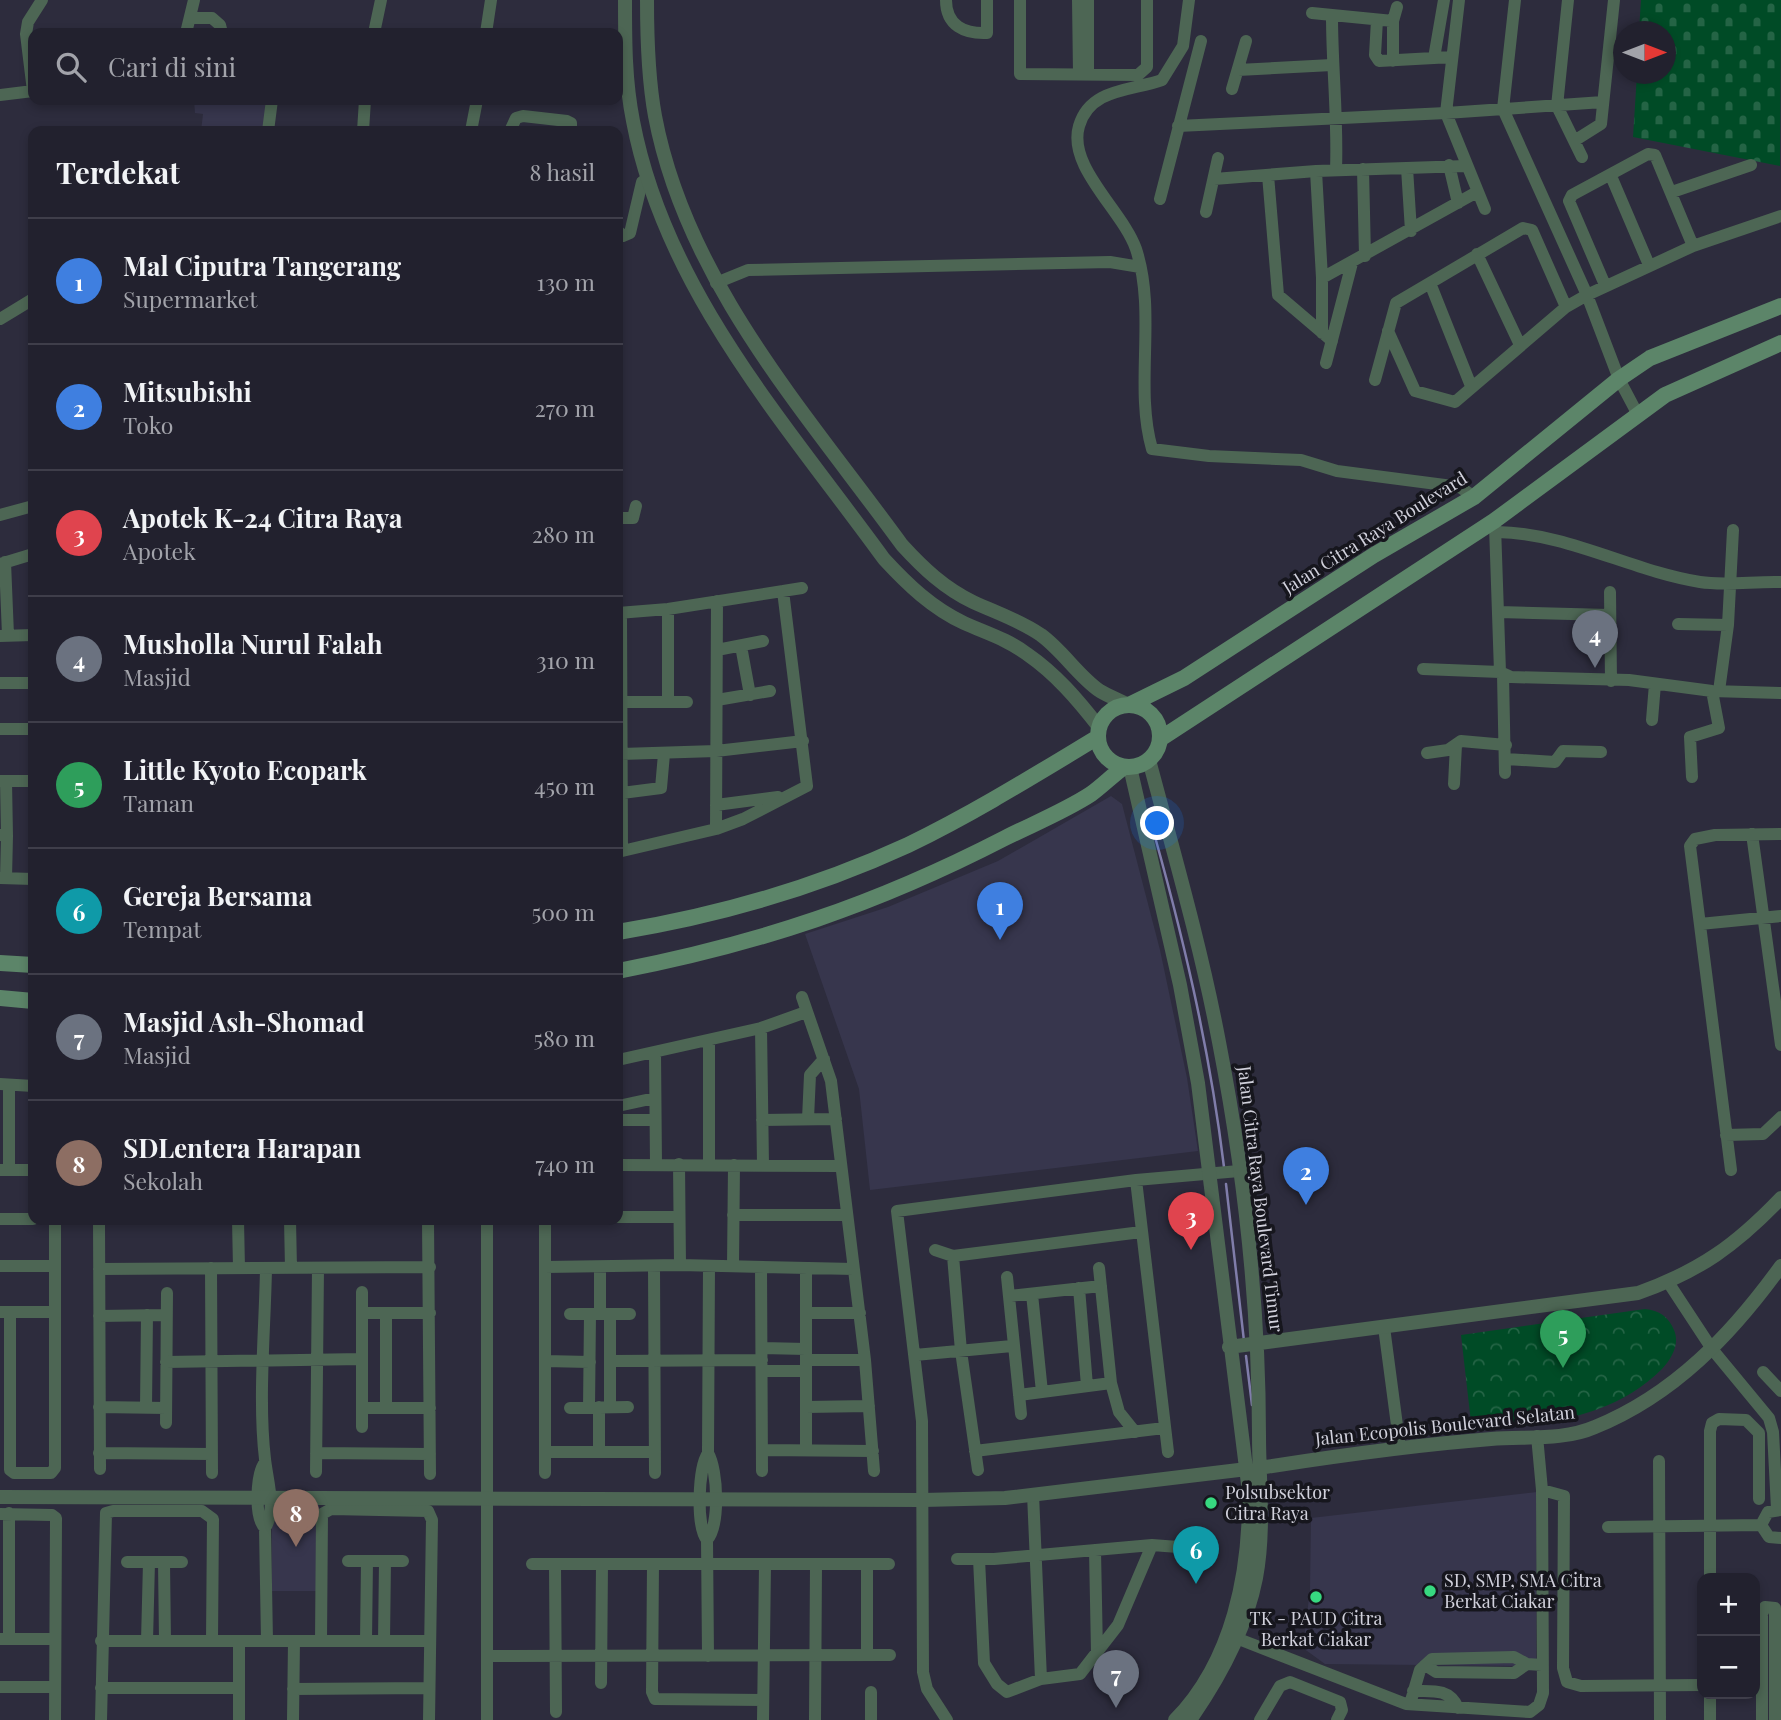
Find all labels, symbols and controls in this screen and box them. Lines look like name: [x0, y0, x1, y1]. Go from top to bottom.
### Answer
north arrow: [1613, 21, 1676, 84]
search box: [28, 28, 623, 105]
icon: search: [52, 48, 90, 86]
text: Cari di sini: [108, 49, 236, 84]
text: Terdekat: [56, 152, 180, 192]
text: 8 hasil: [529, 156, 595, 187]
text: Mal Ciputra Tangerang: [123, 248, 401, 283]
text: 1: [75, 266, 83, 297]
text: 130 m: [537, 266, 595, 297]
text: Supermarket: [123, 283, 257, 314]
text: Mitsubishi: [123, 374, 252, 409]
text: 2: [73, 392, 85, 423]
text: 270 m: [535, 392, 595, 423]
text: Toko: [123, 409, 173, 440]
street label: Jalan Citra Raya Boulevard: [1277, 465, 1472, 599]
text: Apotek K-24 Citra Raya: [123, 500, 403, 535]
text: 3: [73, 518, 85, 549]
text: 280 m: [532, 518, 595, 549]
text: Apotek: [123, 535, 196, 566]
pin: 4: [1572, 610, 1618, 668]
text: Musholla Nurul Falah: [123, 626, 382, 661]
text: 4: [73, 644, 85, 675]
text: 310 m: [536, 644, 595, 675]
text: Masjid: [123, 661, 191, 692]
text: Little Kyoto Ecopark: [123, 752, 367, 787]
text: 5: [74, 770, 84, 801]
text: 450 m: [534, 770, 595, 801]
text: Taman: [123, 787, 194, 818]
your location: [1140, 806, 1174, 840]
text: Gereja Bersama: [123, 878, 312, 913]
pin: 1: [977, 882, 1023, 940]
text: 6: [73, 896, 85, 927]
text: 500 m: [532, 896, 595, 927]
text: Tempat: [123, 913, 201, 944]
text: Masjid Ash-Shomad: [123, 1004, 365, 1039]
text: 7: [74, 1022, 84, 1053]
text: 580 m: [534, 1022, 595, 1053]
text: Masjid: [123, 1039, 191, 1070]
street label: Jalan Citra Raya Boulevard Timur: [1233, 1063, 1289, 1333]
text: SDLentera Harapan: [123, 1130, 361, 1165]
pin: 2: [1283, 1147, 1329, 1205]
text: 8: [73, 1148, 85, 1179]
text: 740 m: [535, 1148, 595, 1179]
text: Sekolah: [123, 1165, 203, 1196]
pin: 3: [1168, 1192, 1214, 1250]
pin: 5: [1540, 1310, 1586, 1368]
street label: Jalan Ecopolis Boulevard Selatan: [1313, 1399, 1576, 1451]
place label: Polsubsektor Citra Raya: [1225, 1480, 1330, 1525]
pin: 8: [273, 1489, 319, 1547]
marker: Polsubsektor Citra Raya: [1203, 1495, 1219, 1511]
pin: 6: [1173, 1526, 1219, 1584]
place label: SD, SMP, SMA Citra Berkat Ciakar: [1444, 1568, 1602, 1613]
map controls: [1697, 1573, 1760, 1699]
button: +: [1697, 1573, 1760, 1636]
marker: SD, SMP, SMA Citra Berkat Ciakar: [1422, 1583, 1438, 1599]
marker: TK - PAUD Citra Berkat Ciakar: [1308, 1589, 1324, 1605]
place label: TK - PAUD Citra Berkat Ciakar: [1250, 1606, 1382, 1651]
button: −: [1697, 1636, 1760, 1699]
pin: 7: [1093, 1650, 1139, 1708]

